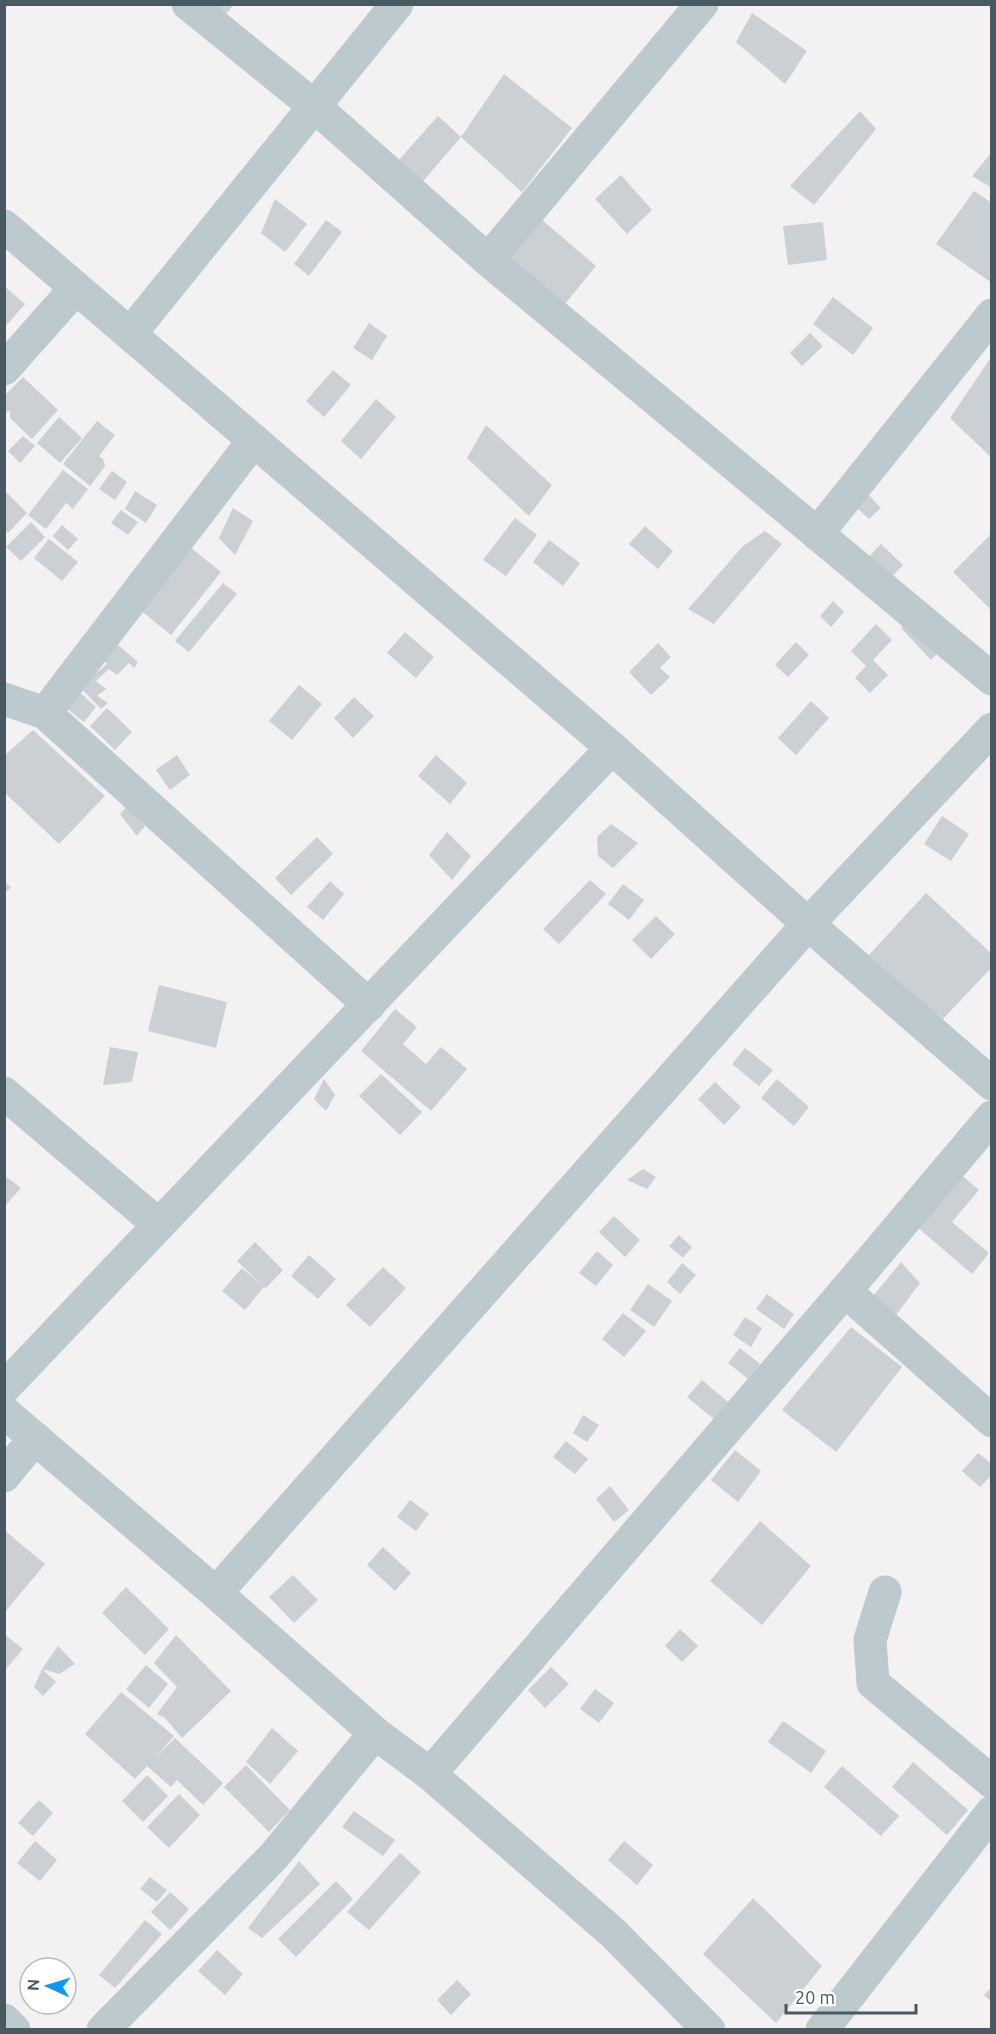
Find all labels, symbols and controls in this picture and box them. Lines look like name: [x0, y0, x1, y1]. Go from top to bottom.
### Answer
north arrow: [18, 1956, 78, 2016]
scale bar: [786, 1977, 916, 2015]
text: N: [24, 1978, 42, 1992]
text: 20 m: [795, 1987, 835, 2007]

